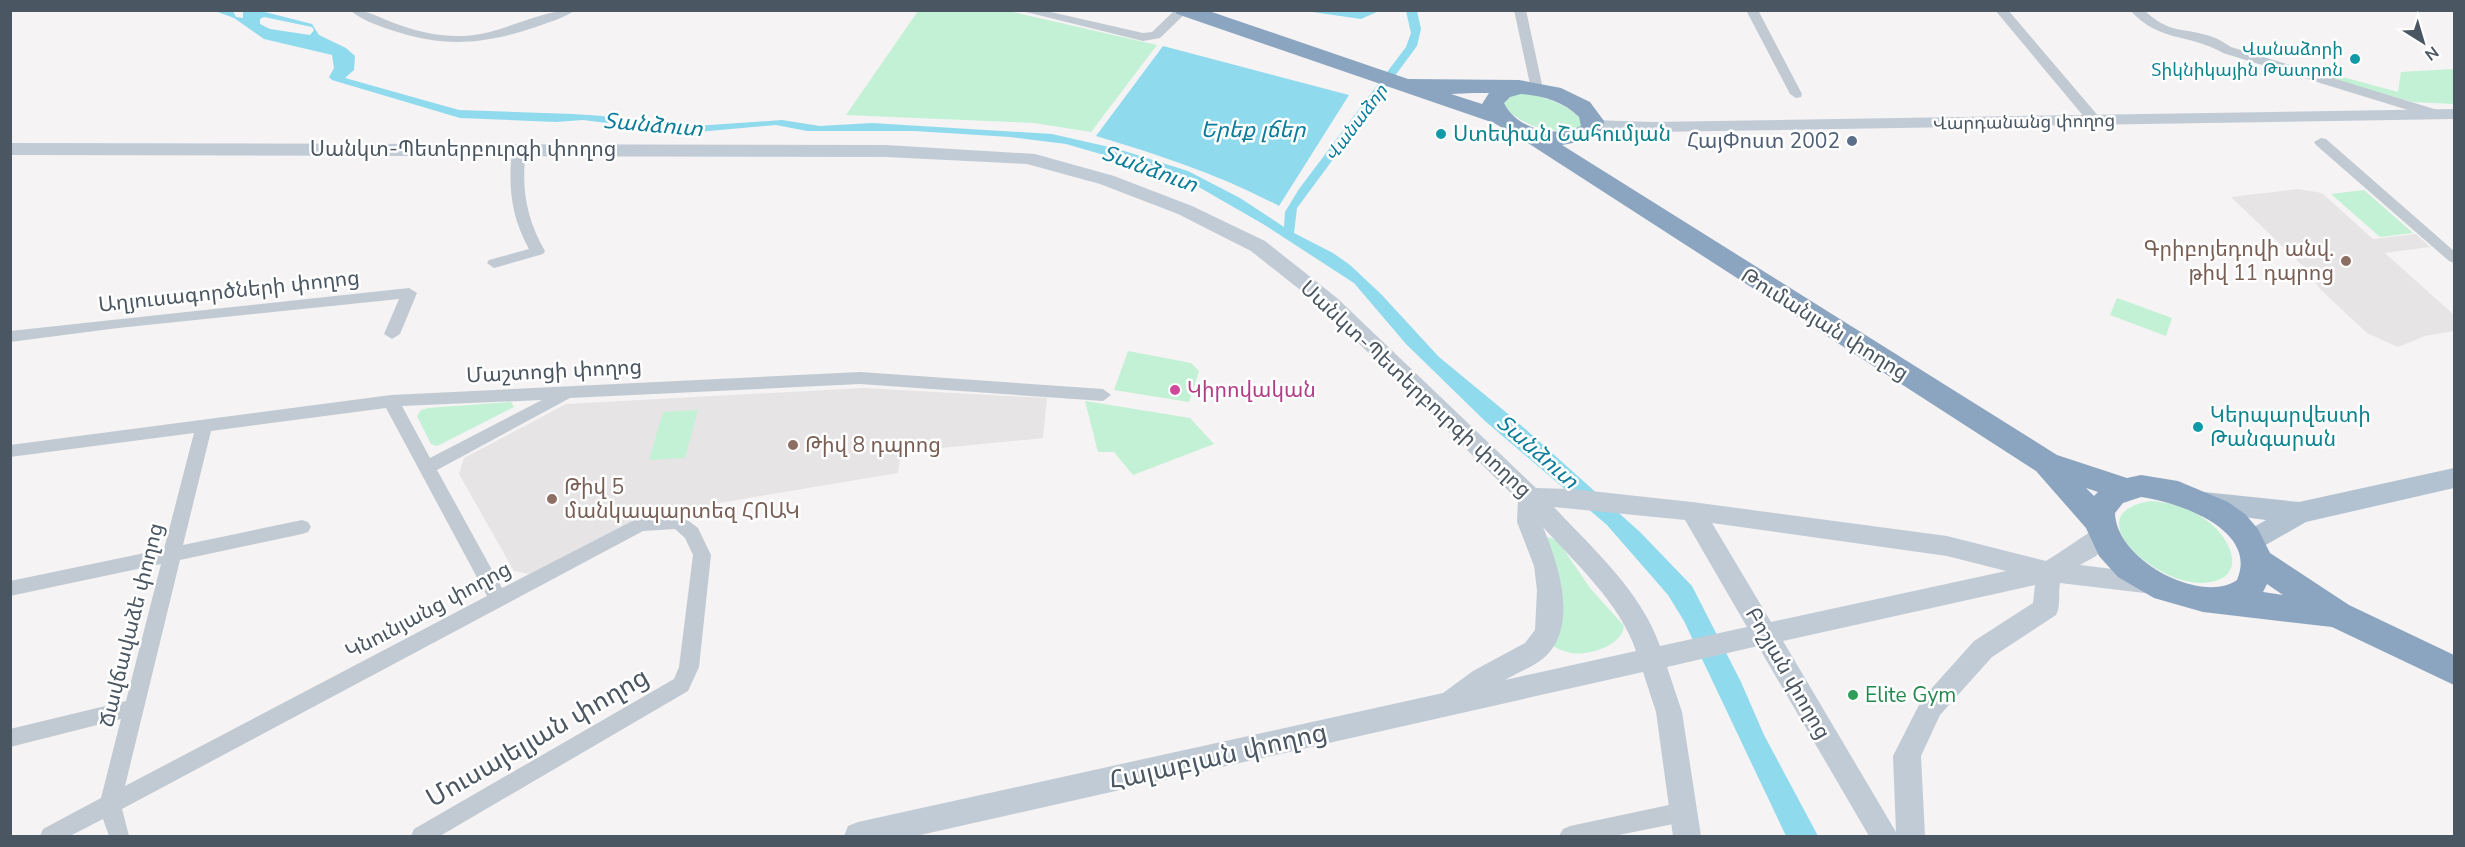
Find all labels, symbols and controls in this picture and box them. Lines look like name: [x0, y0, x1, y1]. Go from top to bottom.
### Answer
north arrow: [2393, 12, 2453, 72]
place label: Վանաձորի Տիկնիկային Թատրոն: [2151, 37, 2343, 82]
text: N: [2420, 41, 2443, 66]
marker: Վանաձորի Տիկնիկային Թատրոն: [2348, 52, 2362, 66]
water label: Վանաձոր: [1319, 80, 1393, 166]
water label: Տանձուտ: [602, 106, 704, 144]
street label: Վարդանանց փողոց: [1933, 108, 2115, 136]
water label: Երեք լճեր: [1200, 115, 1306, 145]
place label: Ստեփան Շահումյան: [1453, 120, 1671, 148]
marker: Ստեփան Շահումյան: [1434, 127, 1448, 141]
place label: ՀայՓոստ 2002: [1687, 127, 1840, 155]
marker: ՀայՓոստ 2002: [1845, 134, 1859, 148]
street label: Սանկտ-Պետերբուրգի փողոց: [310, 135, 616, 163]
water label: Տանձուտ: [1098, 138, 1202, 200]
place label: Գրիբոյեդովի անվ. թիվ 11 դպրոց: [2144, 235, 2334, 287]
marker: Գրիբոյեդովի անվ. թիվ 11 դպրոց: [2339, 254, 2353, 268]
street label: Թումանյան փողոց: [1736, 261, 1914, 387]
street label: Աղյուսագործների փողոց: [97, 263, 361, 319]
street label: Սանկտ-Պետերբուրգի փողոց: [1294, 274, 1538, 504]
street label: Մաշտոցի փողոց: [465, 352, 643, 390]
place label: Կիրովական: [1187, 376, 1316, 404]
marker: Կիրովական: [1168, 383, 1182, 397]
place label: Կերպարվեստի Թանգարան: [2210, 401, 2371, 453]
water label: Տանձուտ: [1490, 408, 1585, 496]
marker: Կերպարվեստի Թանգարան: [2191, 420, 2205, 434]
place label: Թիվ 8 դպրոց: [805, 431, 941, 459]
marker: Թիվ 8 դպրոց: [786, 438, 800, 452]
place label: Թիվ 5 մանկապարտեզ ՀՈԱԿ: [564, 473, 800, 525]
marker: Թիվ 5 մանկապարտեզ ՀՈԱԿ: [545, 492, 559, 506]
street label: Ճավճավաձե փողոց: [92, 520, 170, 730]
street label: Կնունյանց փողոց: [340, 555, 516, 665]
street label: Բոշյան փողոց: [1739, 602, 1837, 744]
street label: Մուսայելյան փողոց: [419, 659, 655, 816]
place label: Elite Gym: [1865, 681, 1956, 709]
marker: Elite Gym: [1846, 688, 1860, 702]
street label: Հալաբյան փողոց: [1106, 714, 1330, 799]

